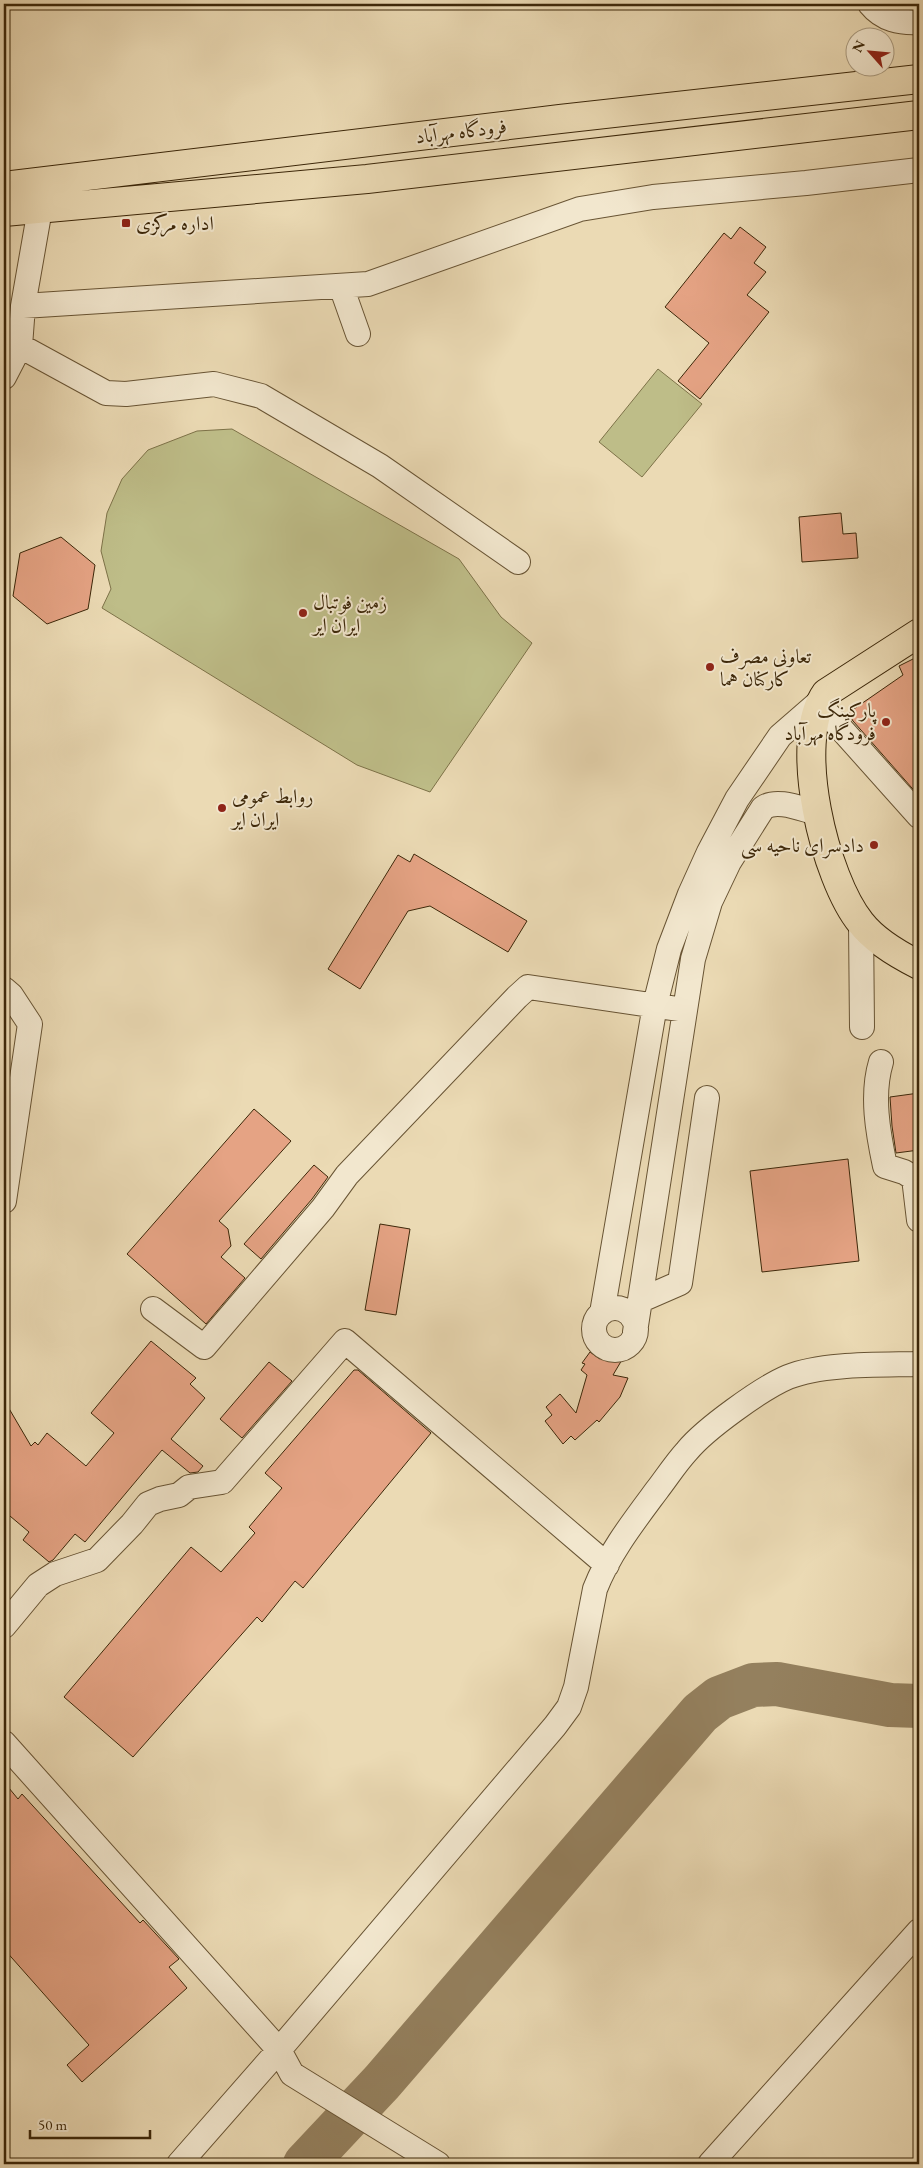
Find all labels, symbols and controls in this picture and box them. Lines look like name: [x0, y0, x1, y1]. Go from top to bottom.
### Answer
north arrow: [846, 28, 896, 78]
text: N: [848, 36, 869, 55]
street label: فرودگاه مهرآباد: [414, 113, 508, 149]
place label: اداره مرکزی: [136, 210, 214, 237]
marker: اداره مرکزی: [120, 217, 132, 229]
place label: زمین فوتبال ایران ایر: [311, 589, 387, 638]
marker: زمین فوتبال ایران ایر: [297, 607, 309, 619]
place label: تعاونی مصرف کارکنان هما: [720, 643, 811, 692]
marker: تعاونی مصرف کارکنان هما: [704, 661, 716, 673]
place label: پارکینگ فرودگاه مهرآباد: [784, 697, 877, 746]
marker: پارکینگ فرودگاه مهرآباد: [880, 716, 892, 728]
place label: روابط عمومی ایران ایر: [230, 783, 313, 832]
marker: روابط عمومی ایران ایر: [216, 802, 228, 814]
place label: دادسرای ناحیه سی: [741, 832, 864, 860]
marker: دادسرای ناحیه سی: [868, 839, 880, 851]
scale bar: [30, 2108, 150, 2140]
text: 50 m: [38, 2115, 67, 2134]

